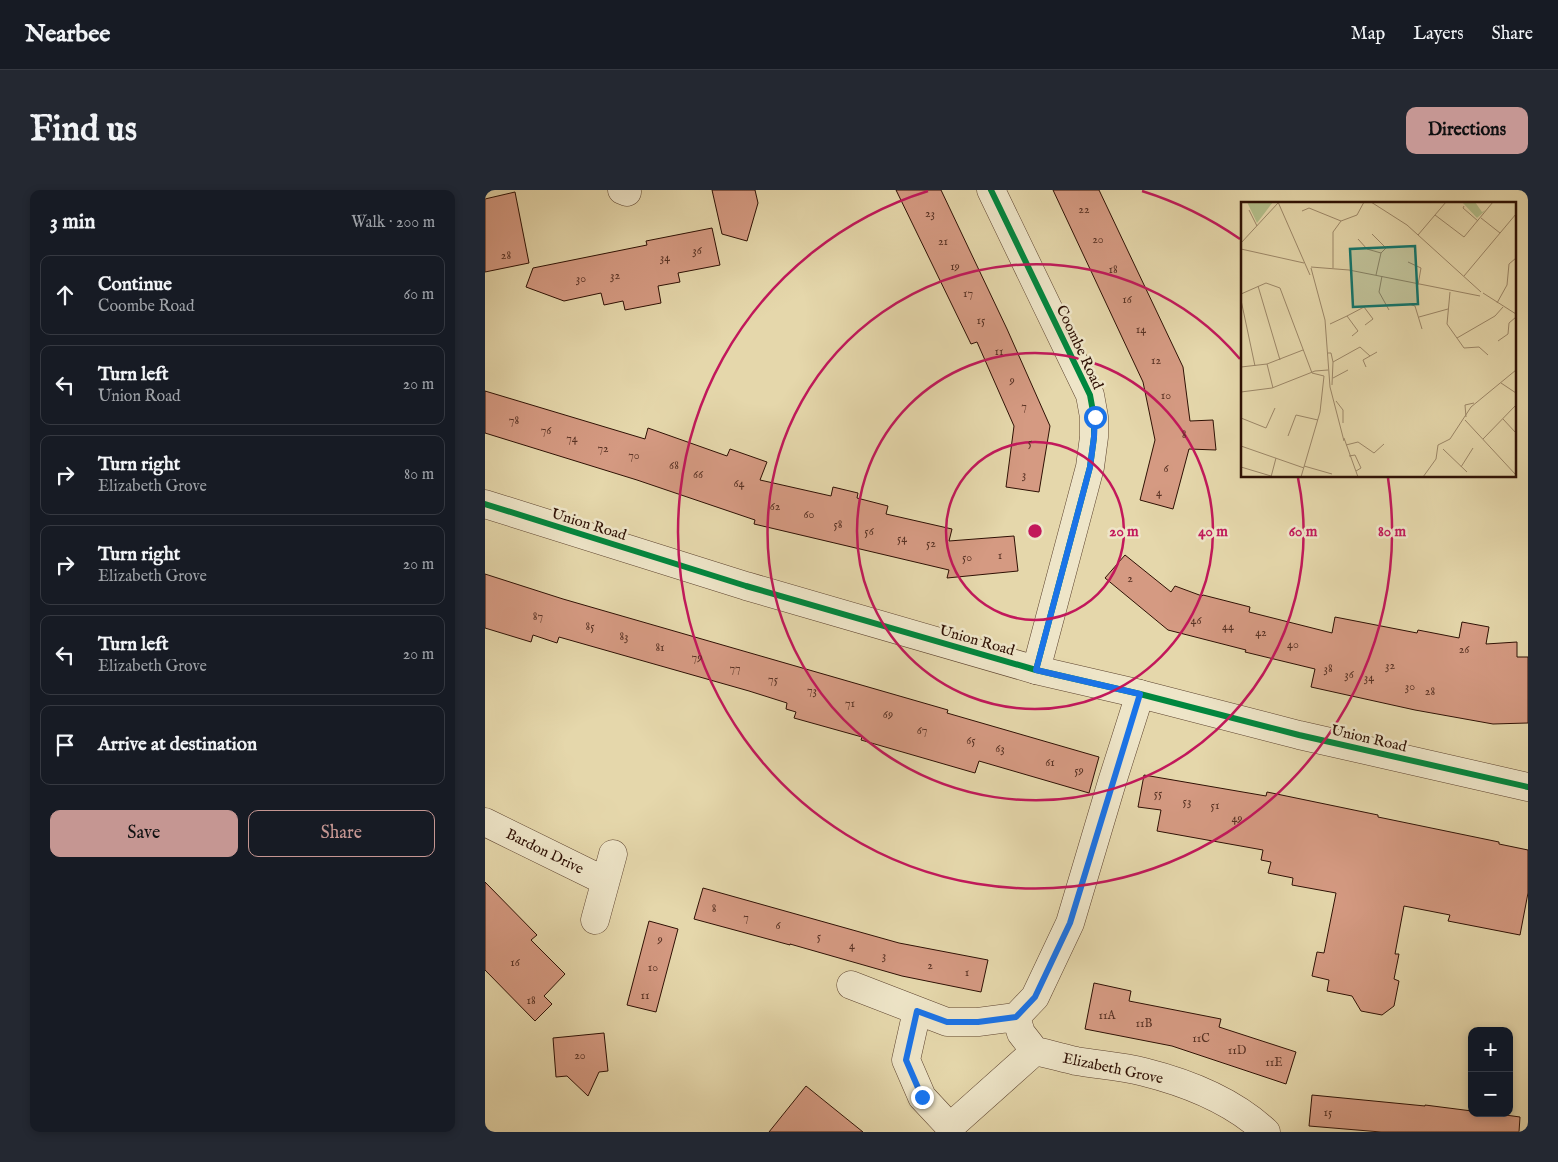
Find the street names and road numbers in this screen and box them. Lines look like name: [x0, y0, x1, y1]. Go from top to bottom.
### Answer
street label: Coombe Road: [1052, 302, 1108, 393]
street label: Union Road: [549, 504, 630, 545]
street label: Union Road: [937, 621, 1018, 661]
street label: Union Road: [1329, 721, 1410, 757]
street label: Bardon Drive: [503, 824, 587, 878]
street label: Elizabeth Grove: [1061, 1049, 1165, 1088]

